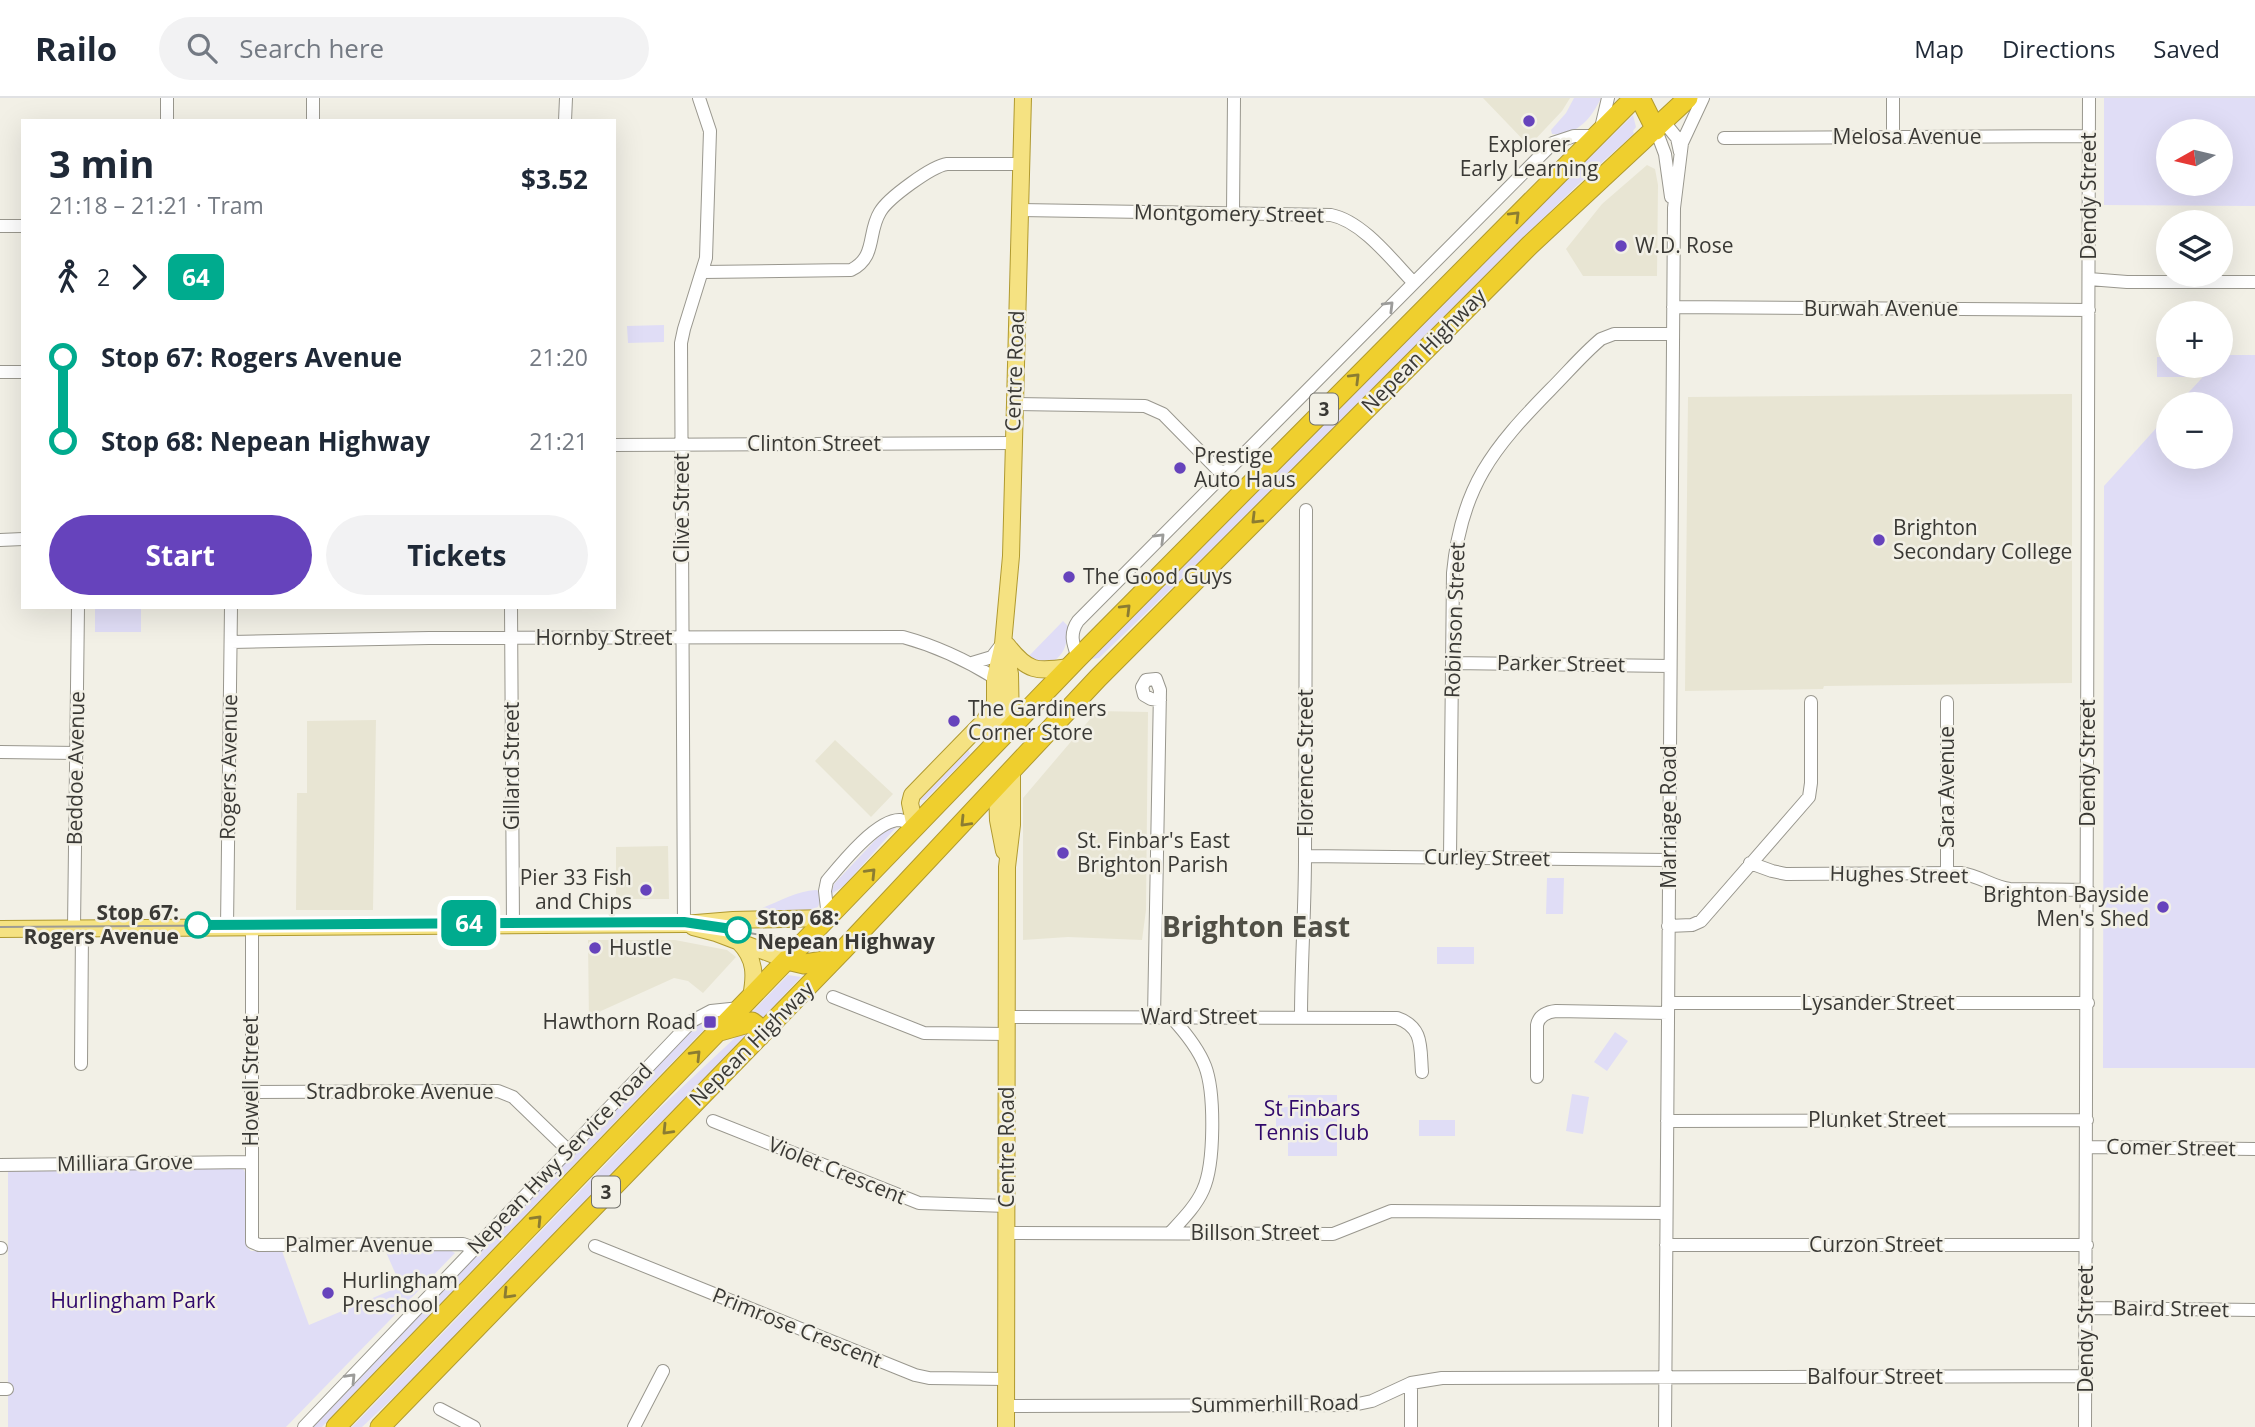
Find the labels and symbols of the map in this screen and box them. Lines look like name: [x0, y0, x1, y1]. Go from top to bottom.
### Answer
marker: Explorer Early Learning: [1521, 113, 1537, 129]
north arrow: [2156, 119, 2233, 196]
street label: Melosa Avenue: [1833, 122, 1981, 150]
place label: Explorer Early Learning: [1460, 130, 1598, 182]
street label: Dendy Street: [2074, 132, 2102, 260]
street label: Montgomery Street: [1134, 197, 1324, 229]
one-way arrow: [1507, 212, 1519, 224]
place label: W.D. Rose: [1635, 231, 1734, 259]
marker: W.D. Rose: [1613, 238, 1629, 254]
street label: Nepean Highway: [1355, 281, 1492, 419]
street label: Burwah Avenue: [1804, 294, 1958, 322]
one-way arrow: [1381, 302, 1394, 315]
street label: Centre Road: [998, 310, 1030, 432]
one-way arrow: [1347, 373, 1360, 386]
road number: 3: [1310, 394, 1338, 424]
street label: Clinton Street: [747, 429, 881, 457]
place label: Prestige Auto Haus: [1194, 441, 1296, 493]
street label: Clive Street: [667, 453, 695, 563]
marker: Prestige Auto Haus: [1172, 460, 1188, 476]
one-way arrow: [1251, 510, 1264, 523]
place label: Brighton Secondary College: [1893, 513, 2072, 565]
marker: Brighton Secondary College: [1871, 532, 1887, 548]
one-way arrow: [1152, 533, 1165, 546]
street label: Robinson Street: [1437, 541, 1471, 699]
place label: The Good Guys: [1083, 562, 1232, 590]
marker: The Good Guys: [1061, 569, 1077, 585]
one-way arrow: [1118, 605, 1130, 617]
street label: Hornby Street: [535, 623, 673, 651]
street label: Parker Street: [1497, 648, 1625, 678]
street label: Florence Street: [1291, 689, 1319, 837]
street label: Beddoe Avenue: [60, 691, 90, 845]
street label: Rogers Avenue: [213, 694, 243, 840]
place label: The Gardiners Corner Store: [968, 694, 1107, 746]
street label: Dendy Street: [2073, 699, 2101, 827]
street label: Gillard Street: [497, 702, 525, 830]
marker: The Gardiners Corner Store: [946, 713, 962, 729]
street label: Sara Avenue: [1932, 726, 1960, 848]
street label: Marriage Road: [1654, 745, 1682, 889]
one-way arrow: [960, 814, 973, 827]
place label: St. Finbar's East Brighton Parish: [1077, 826, 1230, 878]
street label: Curley Street: [1424, 842, 1550, 872]
marker: St. Finbar's East Brighton Parish: [1055, 845, 1071, 861]
street label: Hughes Street: [1830, 859, 1969, 889]
place label: Pier 33 Fish and Chips: [520, 863, 632, 915]
one-way arrow: [862, 868, 875, 881]
place label: Brighton Bayside Men's Shed: [1983, 880, 2149, 932]
marker: Pier 33 Fish and Chips: [638, 882, 654, 898]
place label: Stop 67: Rogers Avenue: [24, 898, 179, 950]
marker: Brighton Bayside Men's Shed: [2155, 899, 2171, 915]
line badge: 64: [438, 900, 500, 946]
place label: Stop 68: Nepean Highway: [757, 903, 935, 955]
district label: Brighton East: [1162, 907, 1350, 945]
marker: Stop 67: Rogers Avenue: [185, 912, 211, 938]
marker: Stop 68: Nepean Highway: [725, 917, 751, 943]
place label: Hustle: [609, 933, 672, 961]
marker: Hustle: [587, 940, 603, 956]
street label: Nepean Highway: [683, 974, 820, 1112]
street label: Lysander Street: [1801, 988, 1955, 1016]
street label: Ward Street: [1141, 1002, 1257, 1030]
place label: Hawthorn Road: [543, 1007, 696, 1035]
marker: Hawthorn Road: [702, 1014, 718, 1030]
street label: Howell Street: [236, 1016, 264, 1146]
one-way arrow: [688, 1050, 701, 1063]
street label: Nepean Hwy Service Road: [461, 1057, 658, 1260]
street label: Stradbroke Avenue: [306, 1077, 494, 1105]
street label: Centre Road: [992, 1086, 1020, 1208]
park label: St Finbars Tennis Club: [1255, 1094, 1369, 1146]
street label: Plunket Street: [1808, 1105, 1946, 1133]
one-way arrow: [662, 1122, 675, 1135]
street label: Violet Crescent: [764, 1130, 910, 1210]
street label: Comer Street: [2106, 1132, 2236, 1162]
street label: Milliara Grove: [57, 1147, 193, 1177]
road number: 3: [592, 1176, 620, 1208]
one-way arrow: [529, 1215, 542, 1228]
street label: Billson Street: [1190, 1218, 1320, 1246]
street label: Palmer Avenue: [285, 1230, 433, 1258]
street label: Curzon Street: [1809, 1230, 1943, 1258]
street label: Dendy Street: [2071, 1265, 2099, 1393]
place label: Hurlingham Preschool: [342, 1266, 458, 1318]
street label: Primrose Crescent: [709, 1280, 886, 1374]
marker: Hurlingham Preschool: [320, 1285, 336, 1301]
park label: Hurlingham Park: [50, 1286, 216, 1314]
one-way arrow: [504, 1286, 517, 1299]
street label: Baird Street: [2113, 1293, 2229, 1323]
street label: Balfour Street: [1807, 1362, 1943, 1390]
one-way arrow: [342, 1373, 355, 1386]
street label: Summerhill Road: [1191, 1388, 1359, 1418]

